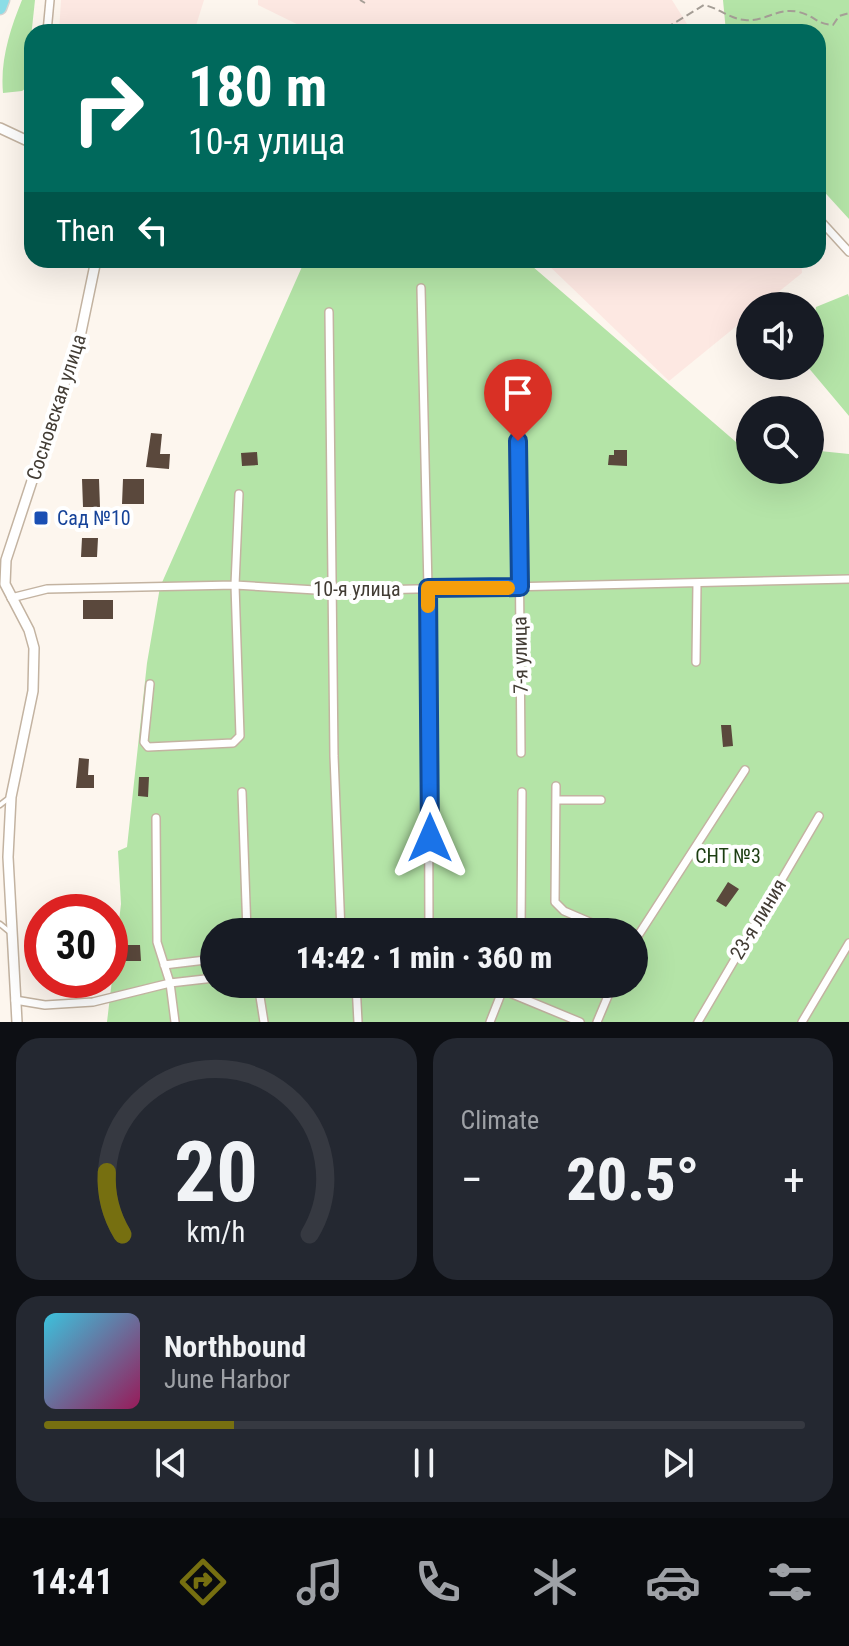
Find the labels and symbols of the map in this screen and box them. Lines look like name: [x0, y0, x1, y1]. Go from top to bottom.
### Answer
street label: Сосновская улица: [21, 331, 91, 483]
pin: [484, 359, 552, 441]
place label: Сад №10: [57, 506, 131, 530]
marker: Сад №10: [32, 509, 50, 527]
street label: 10-я улица: [313, 577, 401, 601]
street label: 7-я улица: [507, 616, 533, 694]
position arrow: [388, 796, 472, 880]
park label: СНТ №3: [695, 844, 761, 868]
street label: 23-я линия: [725, 875, 791, 963]
speed limit sign: 30: [24, 894, 128, 998]

